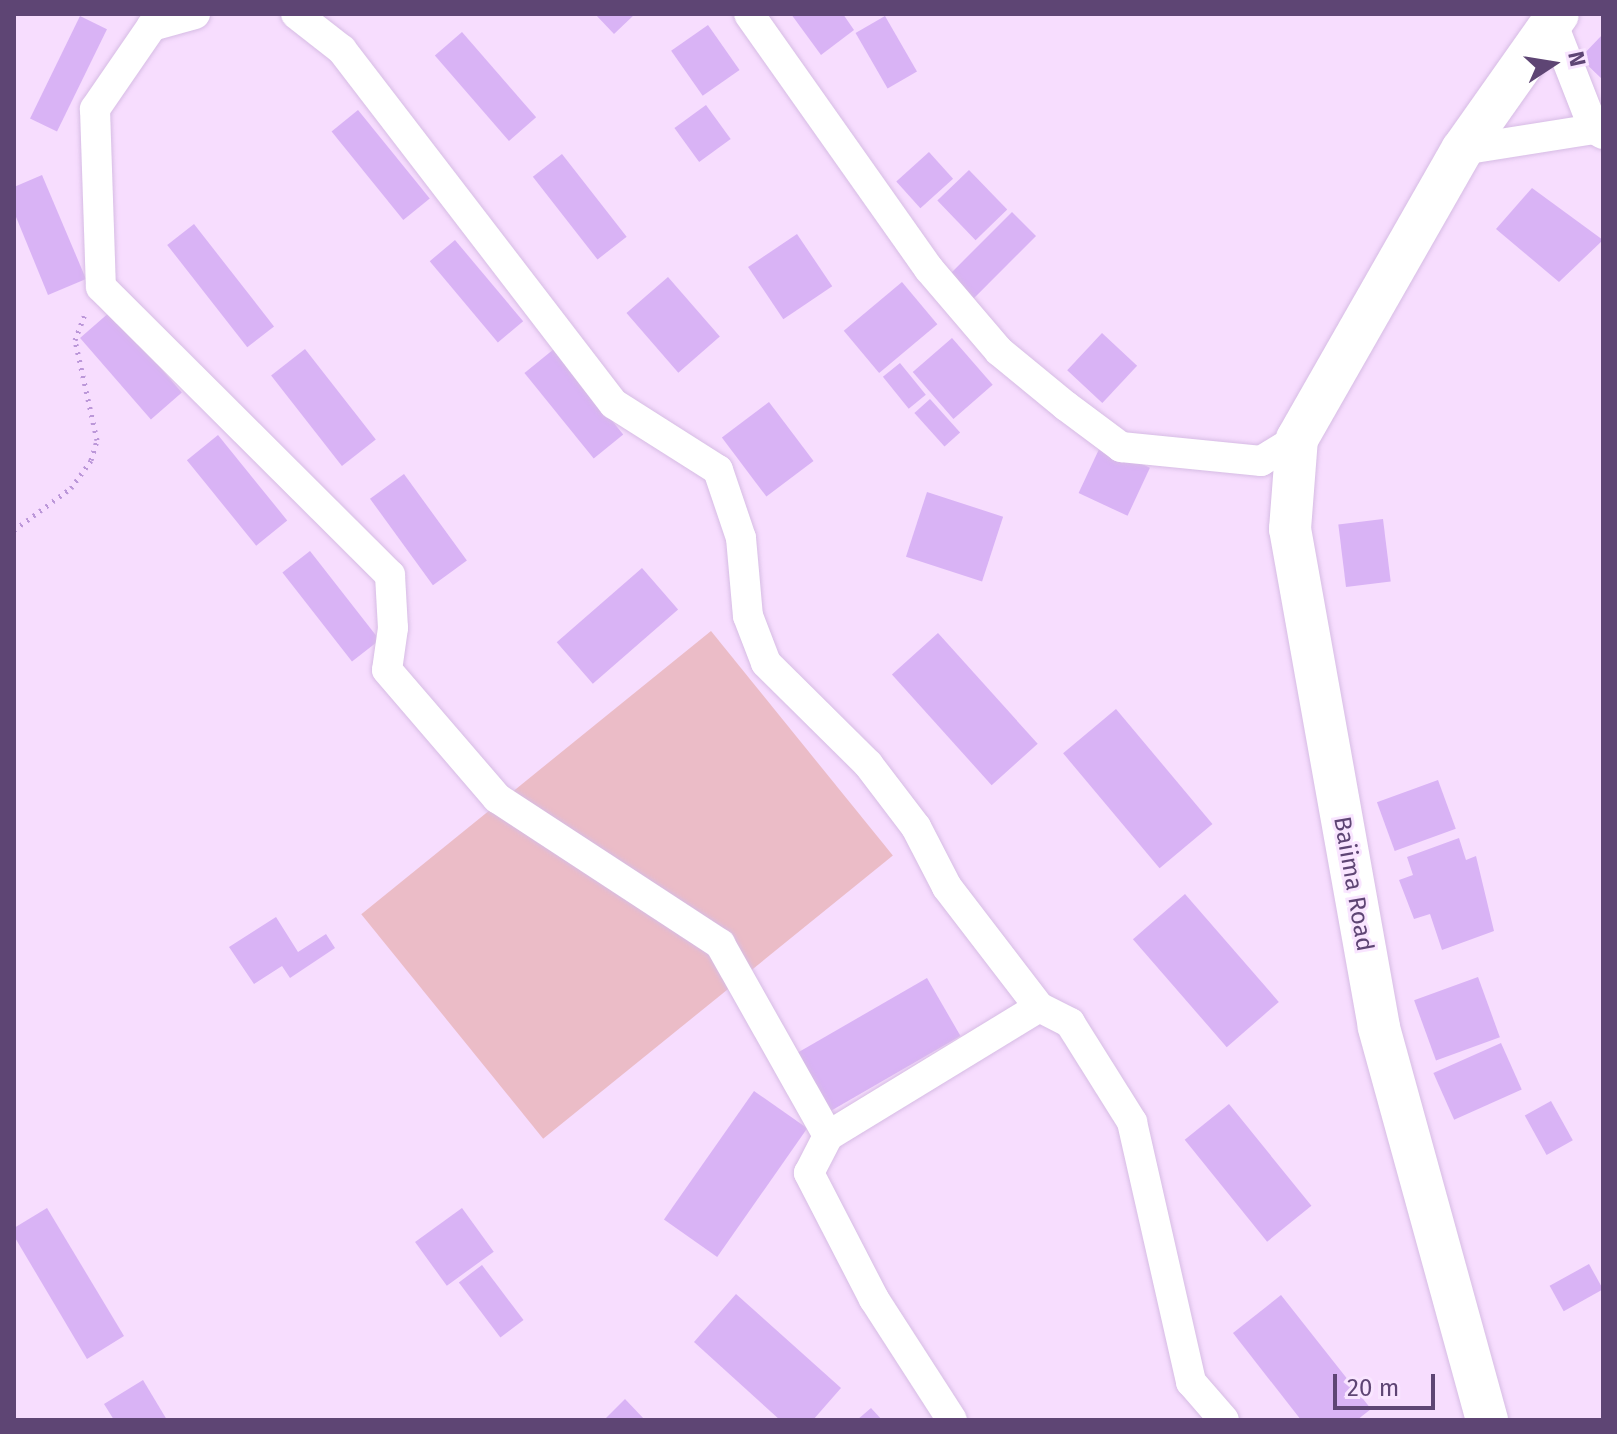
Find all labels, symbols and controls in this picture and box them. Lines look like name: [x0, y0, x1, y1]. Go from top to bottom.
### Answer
north arrow: [1513, 24, 1593, 104]
text: N: [1562, 49, 1592, 69]
street label: Baiima Road: [1327, 814, 1379, 954]
scale bar: [1337, 1358, 1439, 1408]
text: 20 m: [1347, 1374, 1399, 1402]

